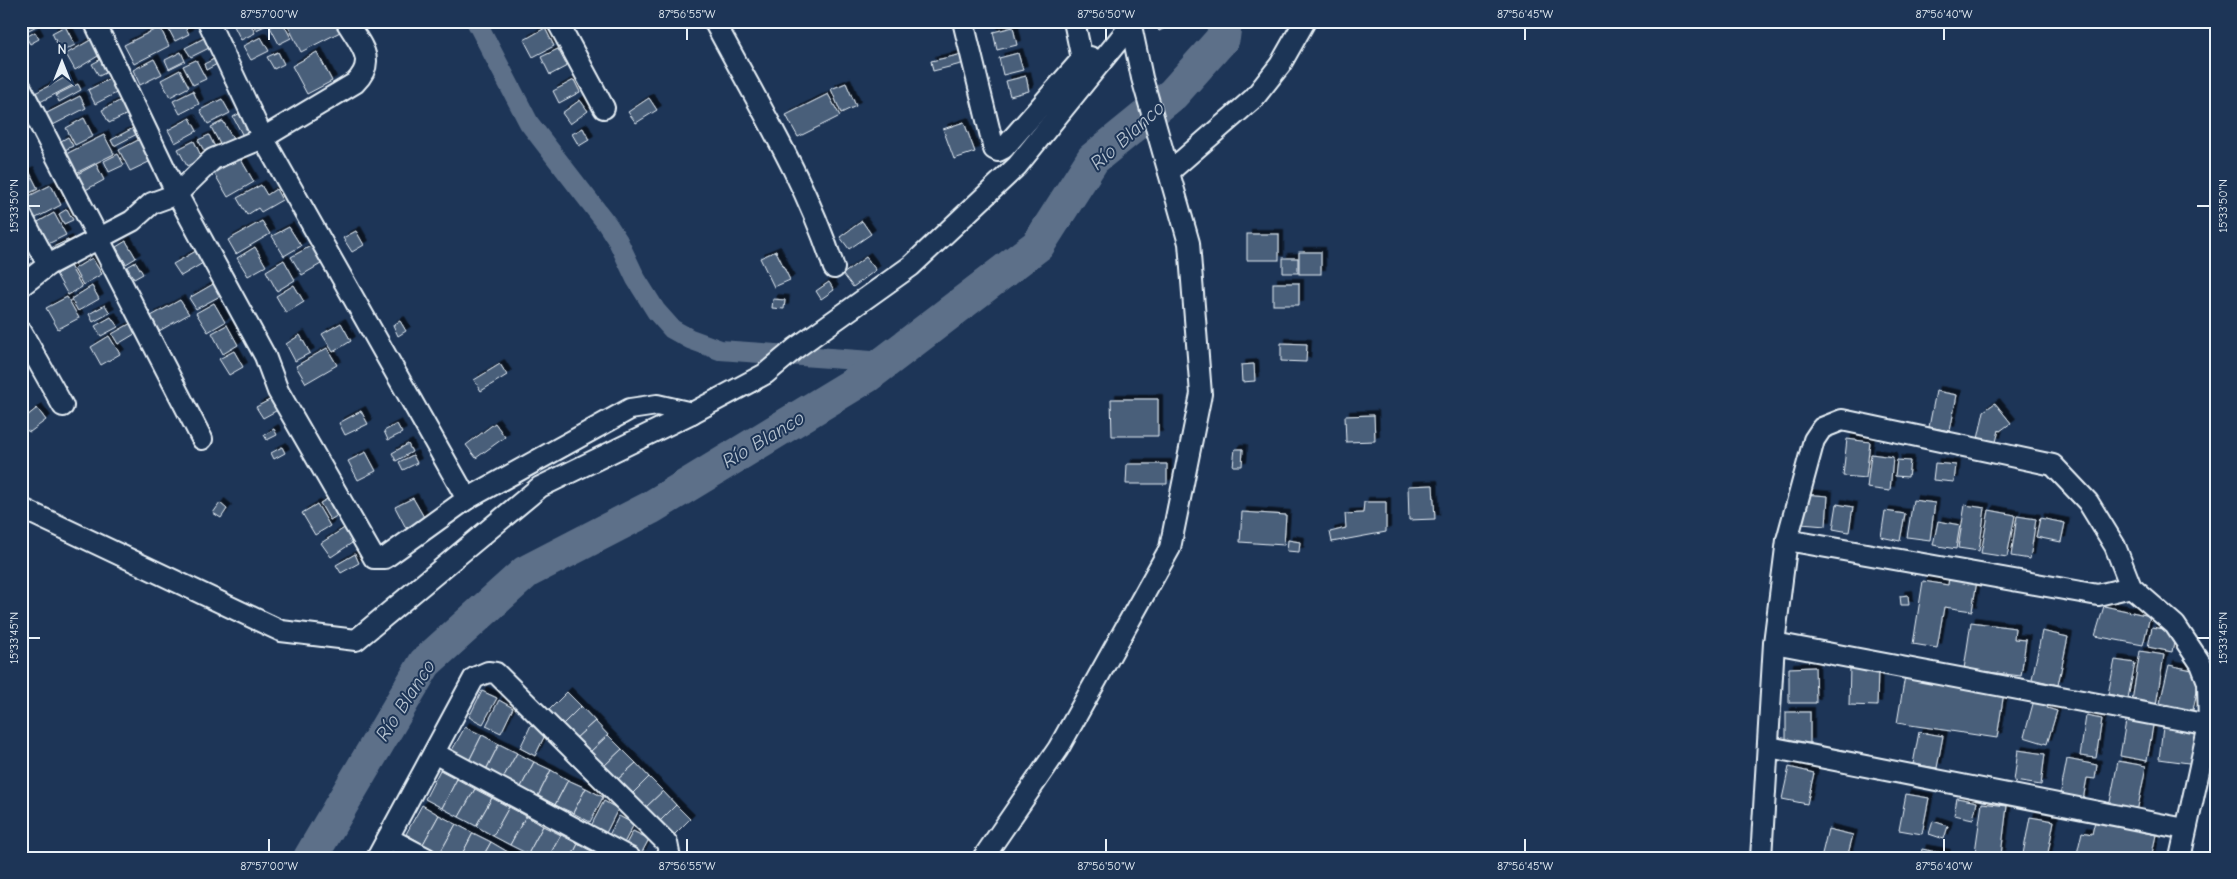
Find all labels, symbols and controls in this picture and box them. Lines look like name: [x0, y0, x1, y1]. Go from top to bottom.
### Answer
text: 87°57'00"W: [240, 7, 298, 21]
text: 87°56'55"W: [659, 7, 716, 21]
text: 87°56'50"W: [1077, 7, 1135, 21]
text: 87°56'45"W: [1497, 7, 1554, 21]
text: 87°56'40"W: [1915, 7, 1973, 21]
north arrow: [38, 38, 88, 88]
text: N: [57, 41, 67, 58]
water label: Río Blanco: [1085, 96, 1169, 175]
text: 15°33'50"N: [7, 179, 21, 233]
text: 15°33'50"N: [2216, 179, 2230, 233]
water label: Río Blanco: [718, 406, 809, 473]
text: 15°33'45"N: [7, 612, 21, 664]
text: 15°33'45"N: [2216, 612, 2230, 664]
water label: Río Blanco: [371, 655, 440, 745]
text: 87°57'00"W: [240, 859, 298, 873]
text: 87°56'55"W: [659, 859, 716, 873]
text: 87°56'50"W: [1077, 859, 1135, 873]
text: 87°56'45"W: [1497, 859, 1554, 873]
text: 87°56'40"W: [1915, 859, 1973, 873]

